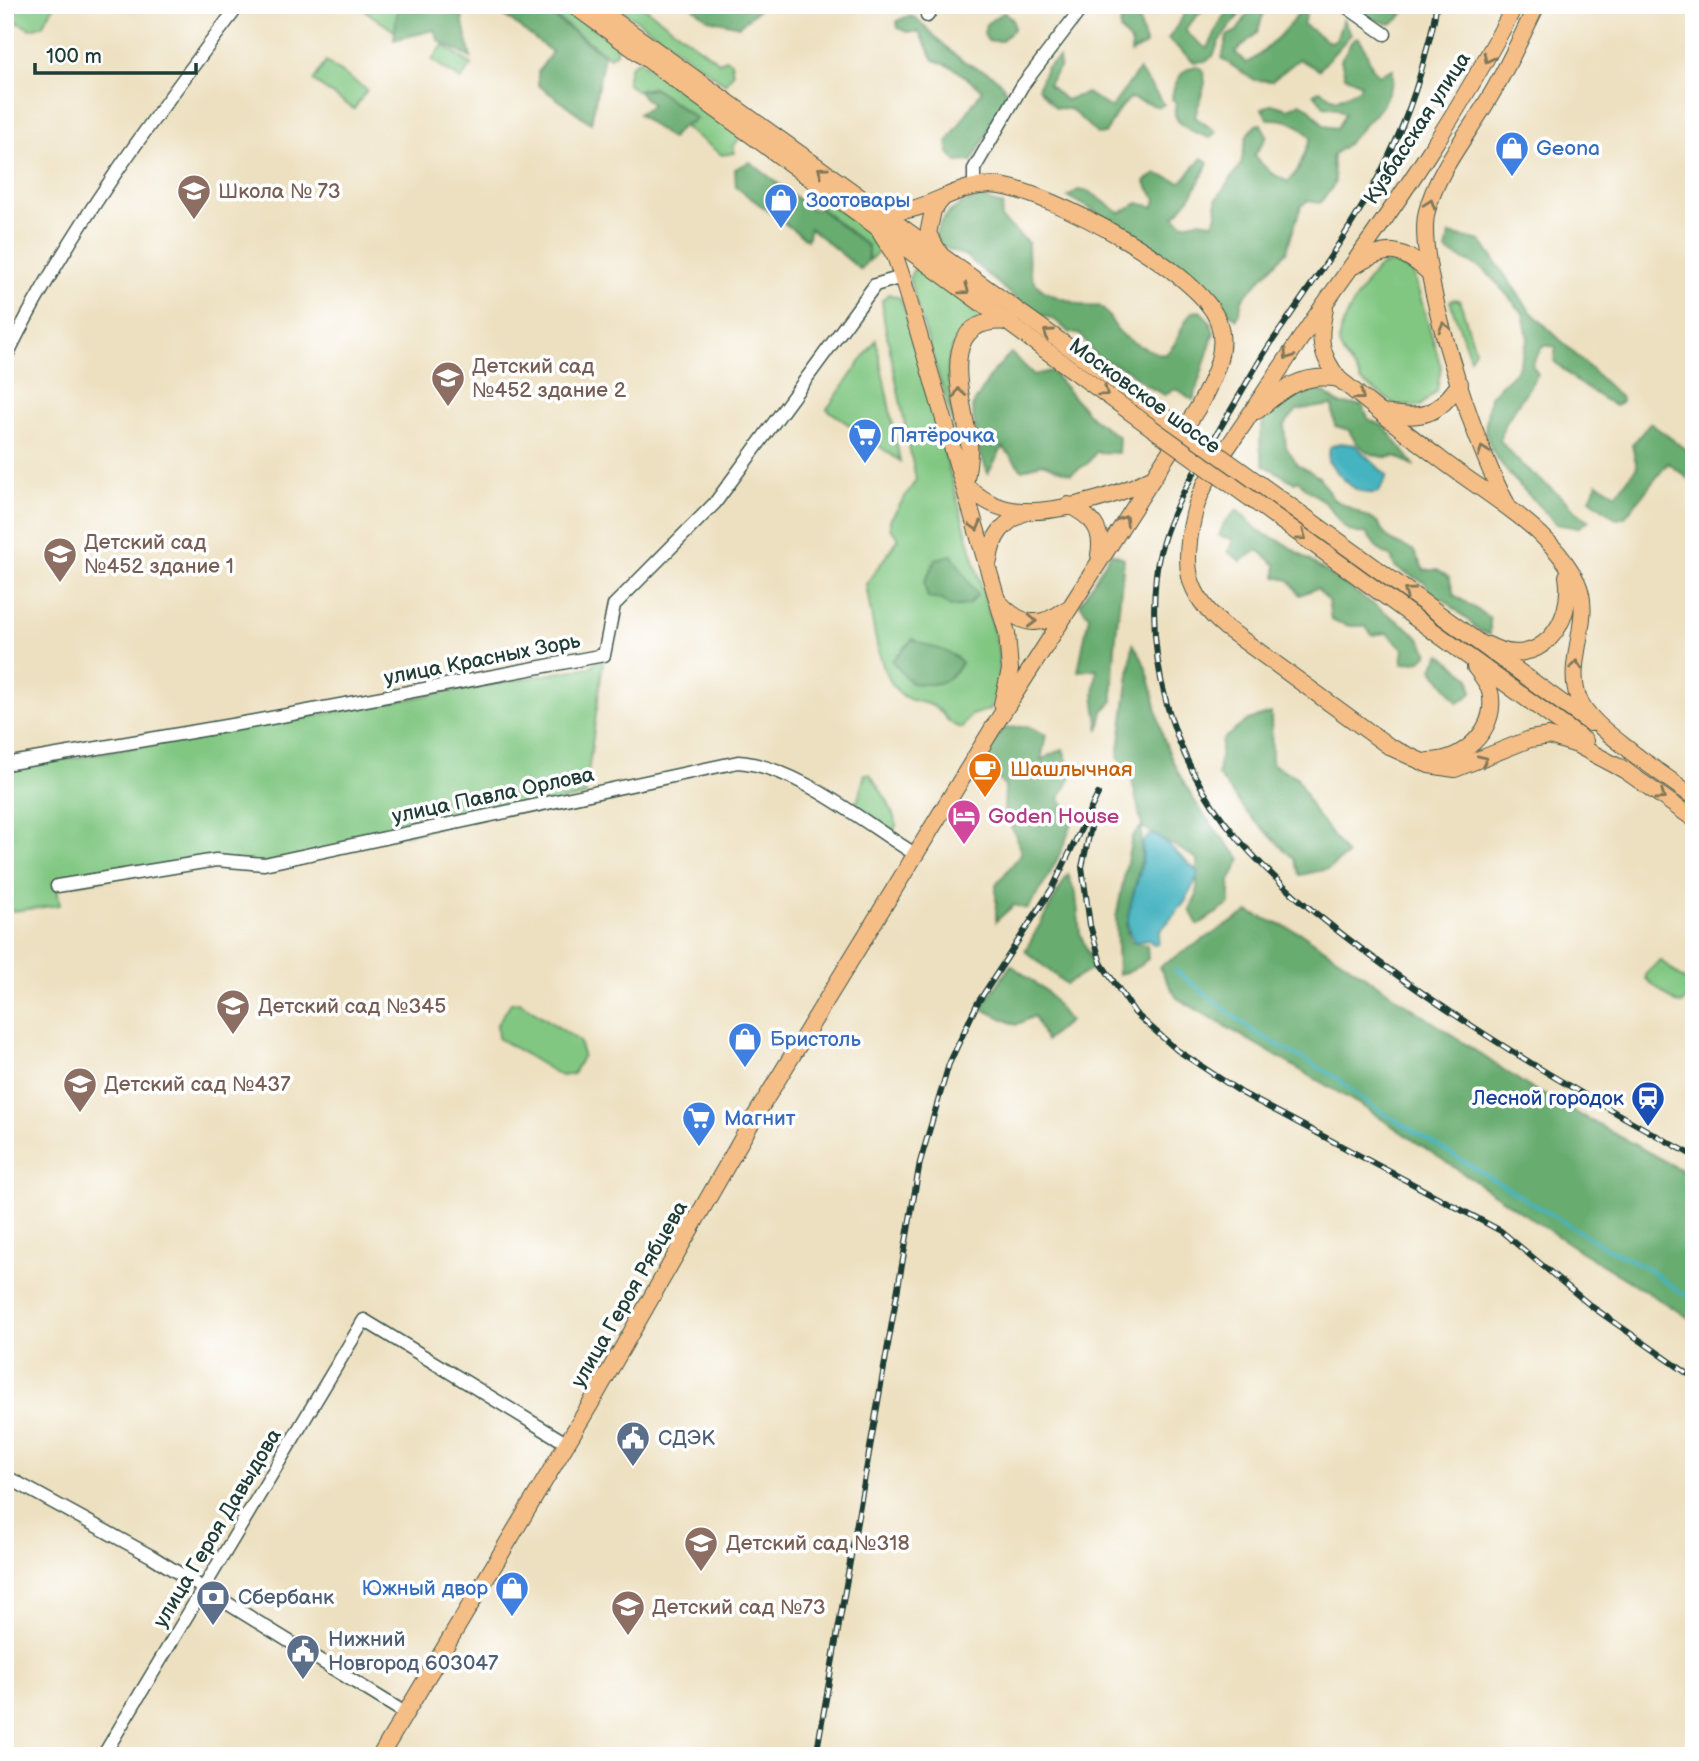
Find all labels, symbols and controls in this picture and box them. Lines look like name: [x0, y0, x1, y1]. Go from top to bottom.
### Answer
scale bar: [35, 32, 196, 76]
text: 100 m: [46, 44, 102, 69]
street label: Кузбасская улица: [1359, 47, 1476, 209]
one-way arrow: [1483, 51, 1497, 63]
shop icon: Geona: [1493, 129, 1531, 178]
place label: Geona: [1536, 136, 1600, 161]
one-way arrow: [817, 167, 830, 179]
school or university icon: Школа № 73: [175, 172, 213, 221]
place label: Школа № 73: [218, 179, 341, 204]
shop icon: Зоотовары: [762, 181, 800, 230]
place label: Зоотовары: [806, 188, 910, 213]
one-way arrow: [1422, 198, 1436, 211]
one-way arrow: [957, 282, 970, 295]
one-way arrow: [1437, 321, 1452, 333]
one-way arrow: [1043, 329, 1056, 341]
street label: Московское шоссе: [1064, 333, 1225, 460]
one-way arrow: [1284, 347, 1296, 360]
place label: Детский сад №452 здание 2: [472, 354, 627, 403]
school or university icon: Детский сад №452 здание 2: [429, 359, 467, 408]
one-way arrow: [1096, 384, 1108, 396]
one-way arrow: [952, 387, 967, 399]
one-way arrow: [1353, 387, 1365, 400]
supermarket icon: Пятёрочка: [846, 416, 884, 465]
place label: Пятёрочка: [890, 423, 996, 448]
one-way arrow: [1477, 445, 1491, 458]
one-way arrow: [1116, 515, 1129, 528]
one-way arrow: [968, 519, 983, 531]
one-way arrow: [1294, 528, 1307, 541]
place label: Детский сад №452 здание 1: [84, 530, 234, 579]
school or university icon: Детский сад №452 здание 1: [41, 535, 79, 584]
one-way arrow: [1403, 587, 1416, 600]
one-way arrow: [1027, 613, 1038, 629]
street label: улица Красных Зорь: [382, 628, 583, 691]
one-way arrow: [1568, 660, 1583, 671]
cafe icon: Шашлычная: [966, 750, 1004, 799]
one-way arrow: [1476, 754, 1488, 768]
place label: Шашлычная: [1010, 757, 1133, 782]
street label: улица Павла Орлова: [390, 762, 597, 829]
one-way arrow: [1653, 788, 1666, 800]
hotel icon: Goden House: [945, 797, 983, 846]
place label: Goden House: [988, 804, 1119, 829]
school or university icon: Детский сад №345: [214, 987, 252, 1036]
place label: Детский сад №345: [258, 994, 446, 1019]
shop icon: Бристоль: [726, 1020, 764, 1069]
place label: Бристоль: [770, 1027, 861, 1052]
school or university icon: Детский сад №437: [61, 1065, 99, 1114]
place label: Детский сад №437: [104, 1072, 291, 1097]
station icon: Лесной городок: [1629, 1079, 1667, 1128]
place label: Лесной городок: [1471, 1086, 1624, 1111]
supermarket icon: Магнит: [680, 1099, 718, 1148]
place label: Магнит: [724, 1106, 796, 1131]
street label: улица Героя Рябцева: [566, 1196, 693, 1392]
public building icon: СДЭК: [614, 1419, 652, 1468]
street label: улица Героя Давыдова: [148, 1424, 287, 1632]
place label: СДЭК: [658, 1426, 715, 1451]
school or university icon: Детский сад №318: [682, 1524, 720, 1573]
place label: Детский сад №318: [726, 1531, 910, 1556]
shop icon: Южный двор: [493, 1569, 531, 1618]
place label: Южный двор: [362, 1576, 488, 1601]
bank icon: Сбербанк: [194, 1578, 232, 1627]
place label: Сбербанк: [238, 1585, 334, 1610]
school or university icon: Детский сад №73: [609, 1588, 647, 1637]
place label: Детский сад №73: [652, 1595, 826, 1620]
place label: Нижний Новгород 603047: [328, 1627, 499, 1676]
public building icon: Нижний Новгород 603047: [284, 1632, 322, 1681]

